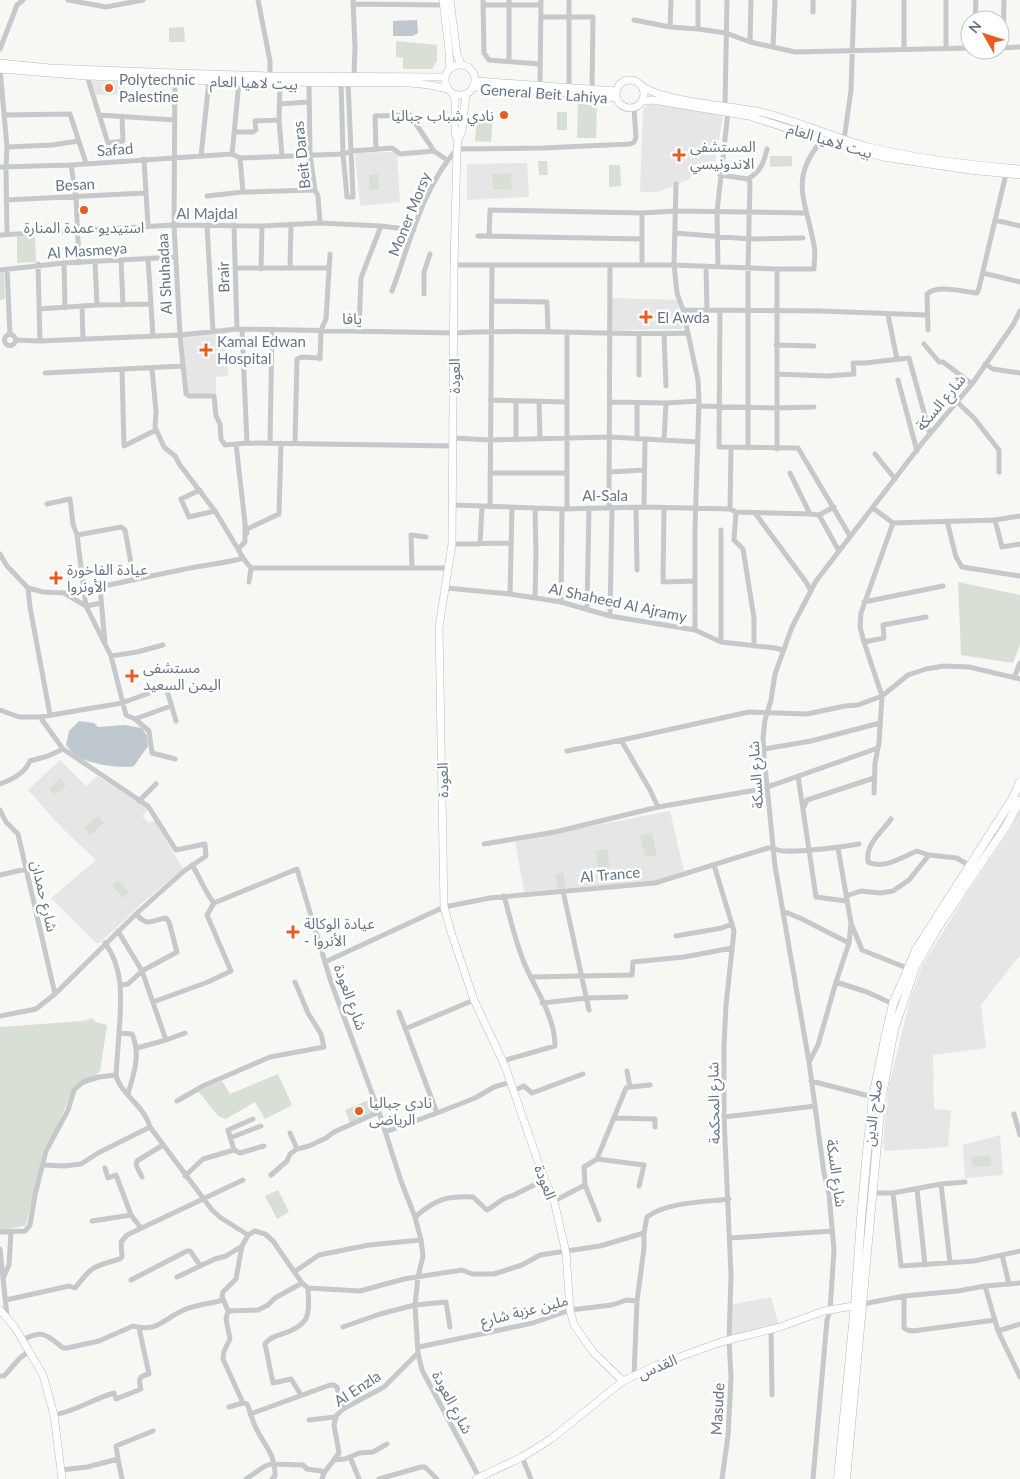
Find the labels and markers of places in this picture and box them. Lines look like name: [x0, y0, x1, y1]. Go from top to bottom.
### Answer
place label: Polytechnic Palestine: [119, 70, 195, 105]
marker: Polytechnic Palestine: [103, 82, 115, 94]
place label: نادي شباب جباليا: [391, 106, 494, 127]
marker: نادي شباب جباليا: [498, 109, 510, 121]
place label: المستشفى الاندونيسي: [690, 137, 756, 175]
marker: المستشفى الاندونيسي: [672, 148, 686, 162]
marker: استيديو عمدة المنارة: [78, 204, 90, 216]
place label: استيديو عمدة المنارة: [24, 218, 144, 237]
place label: El Awda: [657, 308, 710, 326]
marker: El Awda: [639, 310, 653, 324]
place label: Kamal Edwan Hospital: [217, 332, 306, 367]
marker: Kamal Edwan Hospital: [199, 343, 213, 357]
place label: عيادة الفاخورة الأونروا: [67, 560, 148, 596]
marker: عيادة الفاخورة الأونروا: [49, 571, 63, 585]
place label: مستشفى اليمن السعيد: [143, 658, 221, 694]
marker: مستشفى اليمن السعيد: [125, 669, 139, 683]
place label: عيادة الوكالة - الأنروا: [304, 914, 375, 950]
marker: عيادة الوكالة - الأنروا: [286, 925, 300, 939]
place label: نادى جباليا الرياضى: [369, 1093, 432, 1129]
marker: نادى جباليا الرياضى: [353, 1105, 365, 1117]

